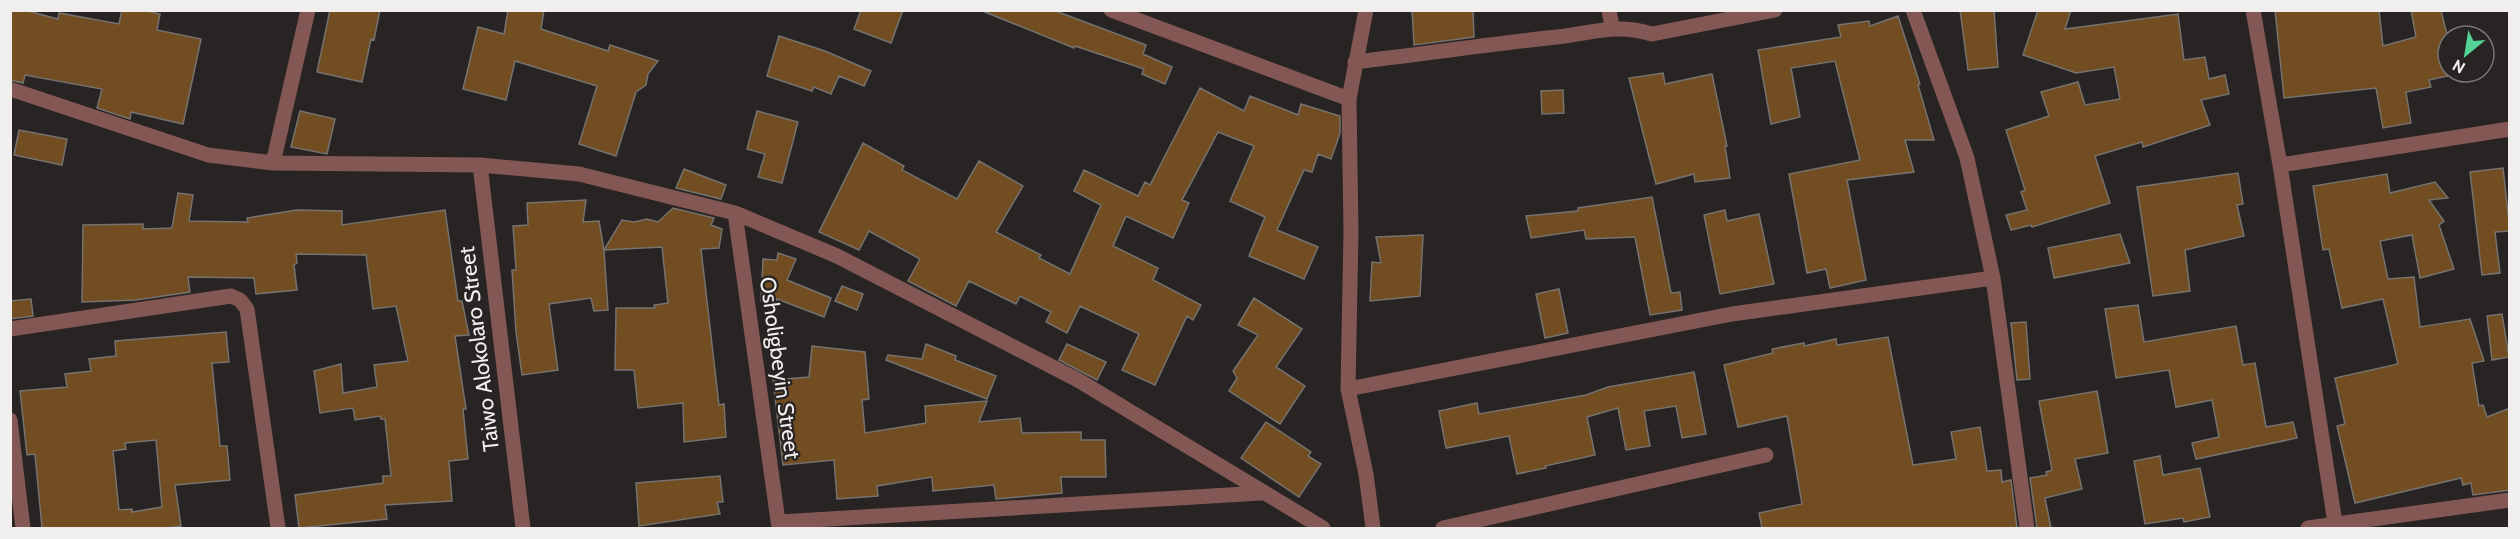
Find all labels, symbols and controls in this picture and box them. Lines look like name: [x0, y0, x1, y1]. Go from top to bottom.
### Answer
north arrow: [2436, 24, 2496, 84]
text: N: [2449, 56, 2468, 78]
street label: Taiwo Alokolaro Street: [453, 244, 505, 453]
street label: Osholigbeyin Street: [754, 275, 806, 461]

